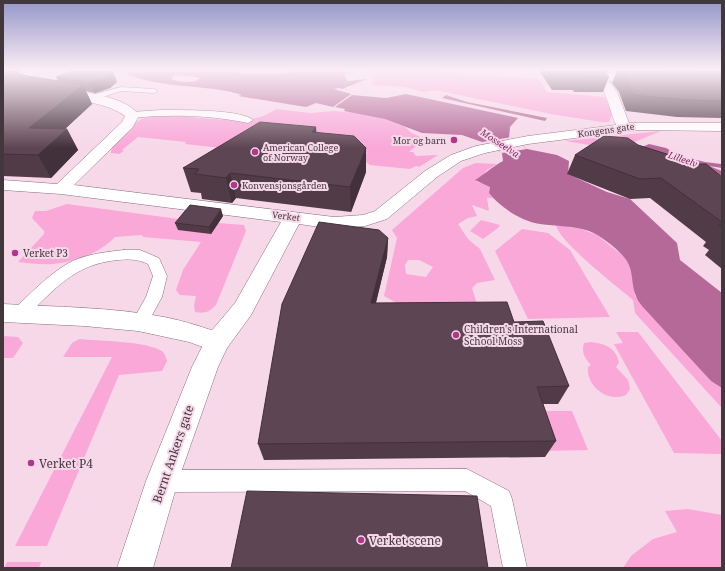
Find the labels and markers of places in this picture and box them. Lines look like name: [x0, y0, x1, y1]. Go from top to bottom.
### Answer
place label: Mor og barn: [393, 134, 446, 147]
marker: Mor og barn: [449, 135, 459, 145]
place label: American College of Norway: [263, 141, 338, 164]
marker: American College of Norway: [250, 147, 260, 157]
place label: Konvensjonsgården: [242, 179, 327, 192]
marker: Konvensjonsgården: [229, 180, 239, 190]
place label: Verket P3: [23, 246, 68, 260]
marker: Verket P3: [10, 248, 20, 258]
place label: Children's International School Moss: [464, 322, 578, 348]
marker: Children's International School Moss: [451, 330, 461, 340]
place label: Verket P4: [39, 455, 93, 472]
marker: Verket P4: [26, 458, 36, 468]
place label: Verket scene: [369, 532, 441, 549]
marker: Verket scene: [356, 535, 366, 545]

